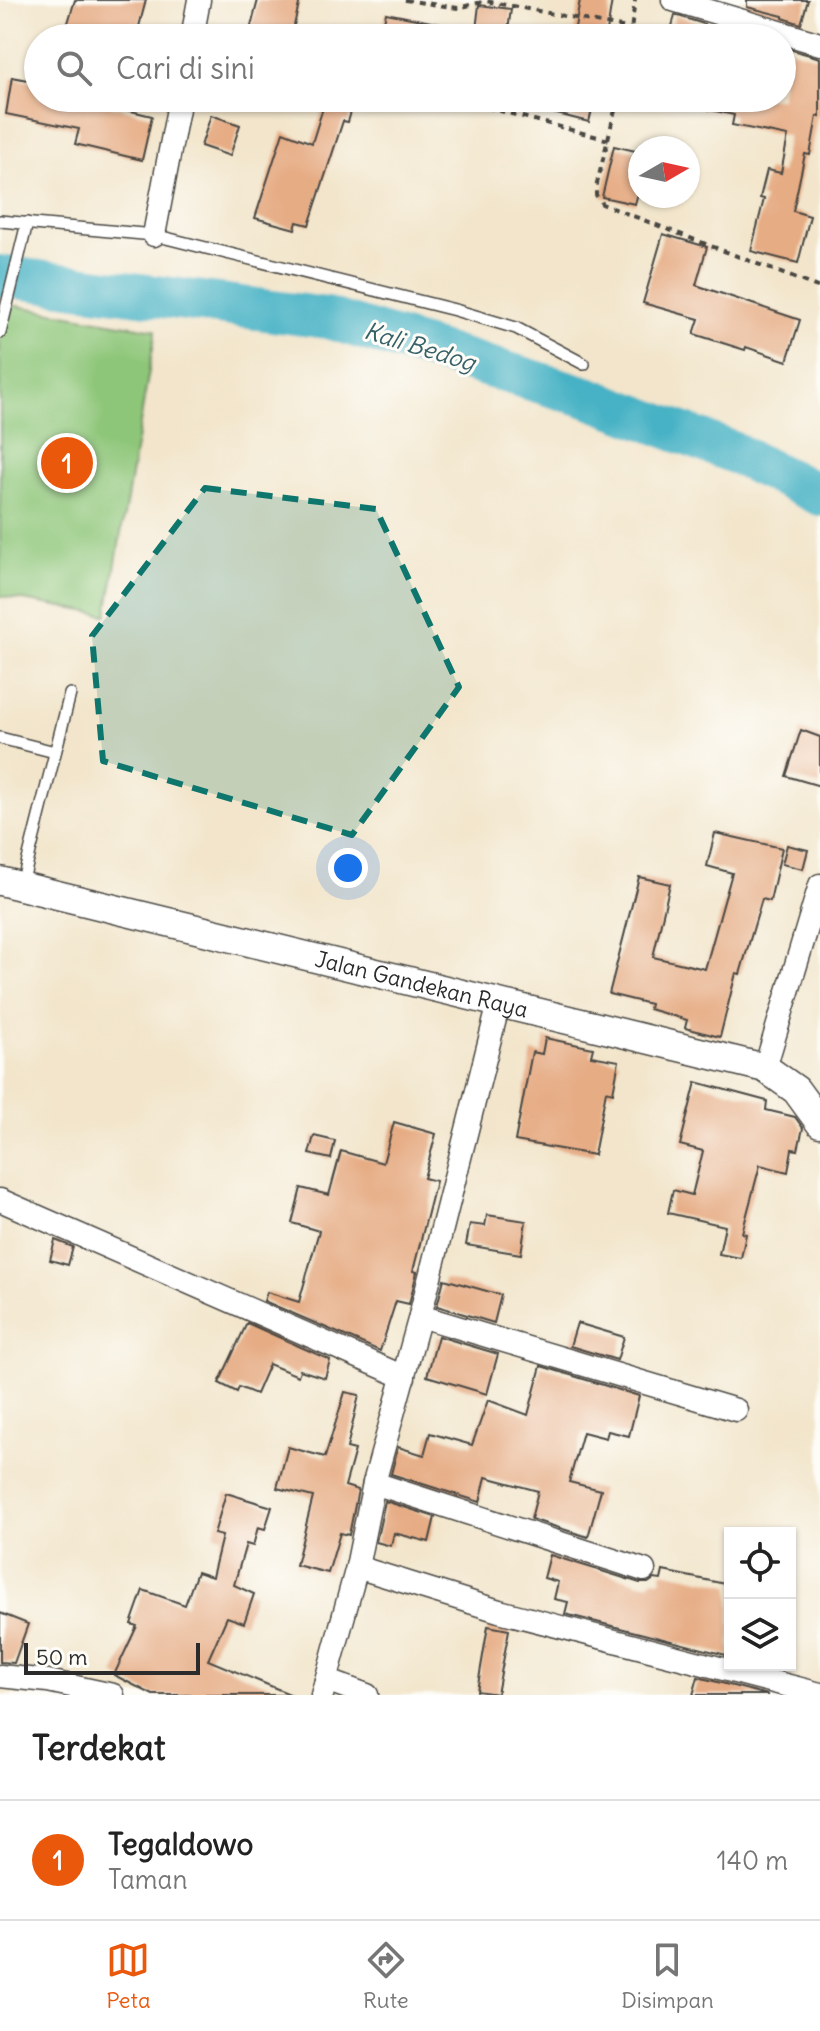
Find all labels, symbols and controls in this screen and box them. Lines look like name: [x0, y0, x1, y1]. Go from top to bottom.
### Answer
search box: [24, 24, 796, 112]
icon: search: [52, 46, 96, 90]
text: Cari di sini: [116, 49, 255, 87]
north arrow: [628, 136, 700, 208]
water label: Kali Bedog: [361, 315, 481, 378]
pin: 1: [41, 433, 93, 493]
your location: [328, 848, 368, 888]
street label: Jalan Gandekan Raya: [312, 945, 531, 1024]
map controls: [724, 1527, 796, 1671]
button: locate: [724, 1527, 796, 1599]
button: layers: [724, 1599, 796, 1671]
scale bar: [24, 1639, 200, 1675]
text: 50 m: [36, 1643, 88, 1671]
text: Terdekat: [32, 1726, 165, 1769]
text: Tegaldowo: [108, 1825, 253, 1863]
text: 1: [53, 1844, 63, 1877]
text: 140 m: [717, 1844, 788, 1877]
text: Taman: [108, 1863, 187, 1896]
tab: Peta: [106, 1938, 150, 2014]
tab: Rute: [363, 1938, 409, 2014]
tab: Disimpan: [621, 1938, 714, 2014]

